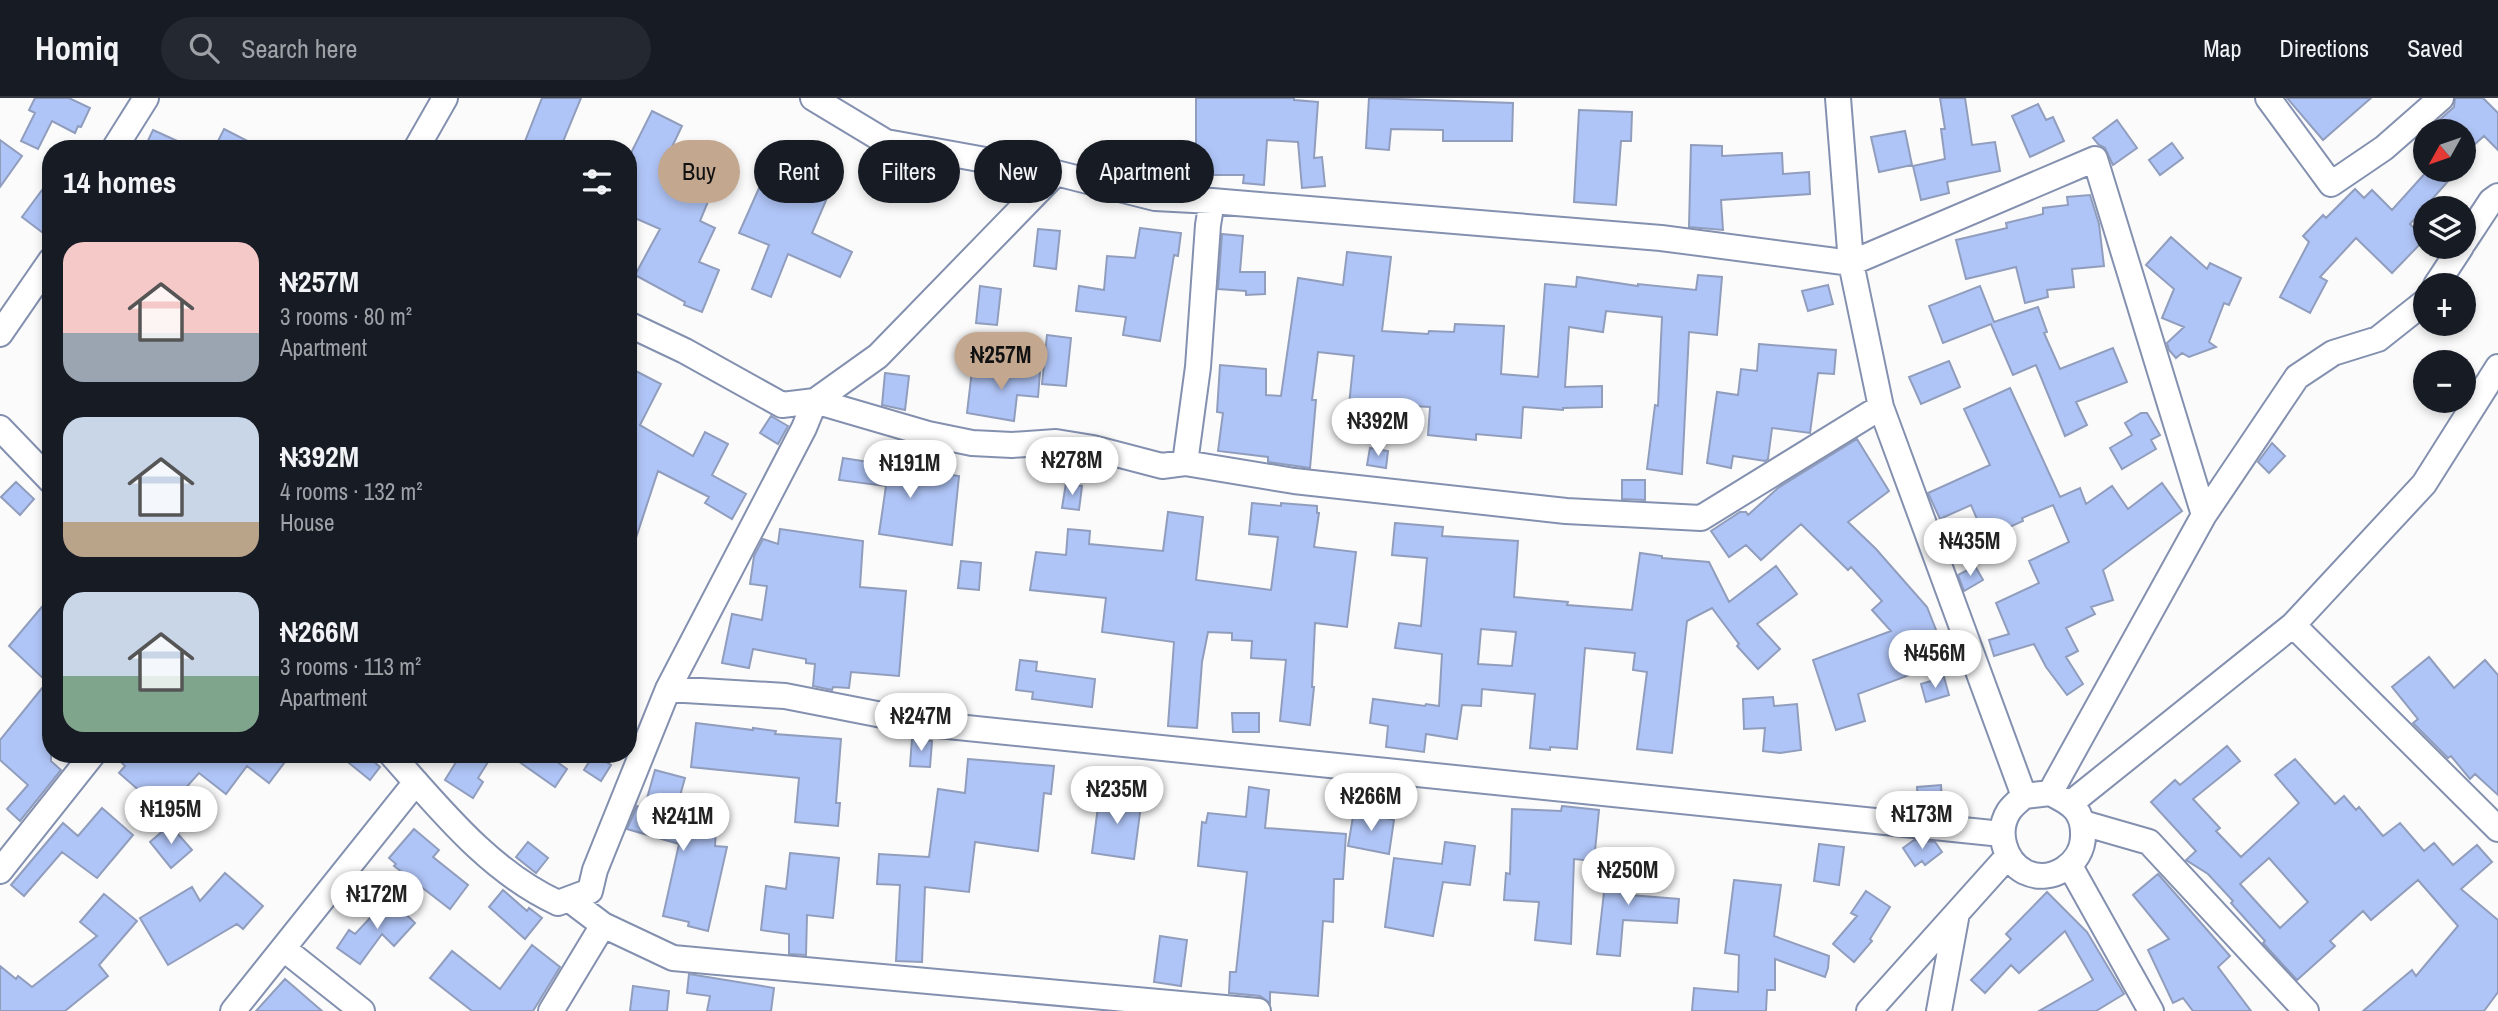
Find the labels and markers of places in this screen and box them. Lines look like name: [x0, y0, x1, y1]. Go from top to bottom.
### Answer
pin: ₦257M: [952, 332, 1050, 392]
pin: ₦392M: [1329, 398, 1427, 458]
pin: ₦278M: [1023, 438, 1121, 497]
pin: ₦191M: [861, 440, 959, 500]
pin: ₦435M: [1921, 518, 2019, 578]
pin: ₦456M: [1886, 630, 1984, 690]
pin: ₦247M: [872, 694, 970, 753]
pin: ₦235M: [1068, 766, 1166, 826]
pin: ₦266M: [1322, 774, 1420, 833]
pin: ₦195M: [122, 786, 220, 846]
pin: ₦173M: [1873, 792, 1971, 851]
pin: ₦241M: [634, 794, 732, 853]
pin: ₦250M: [1579, 848, 1677, 907]
pin: ₦172M: [328, 872, 426, 931]

